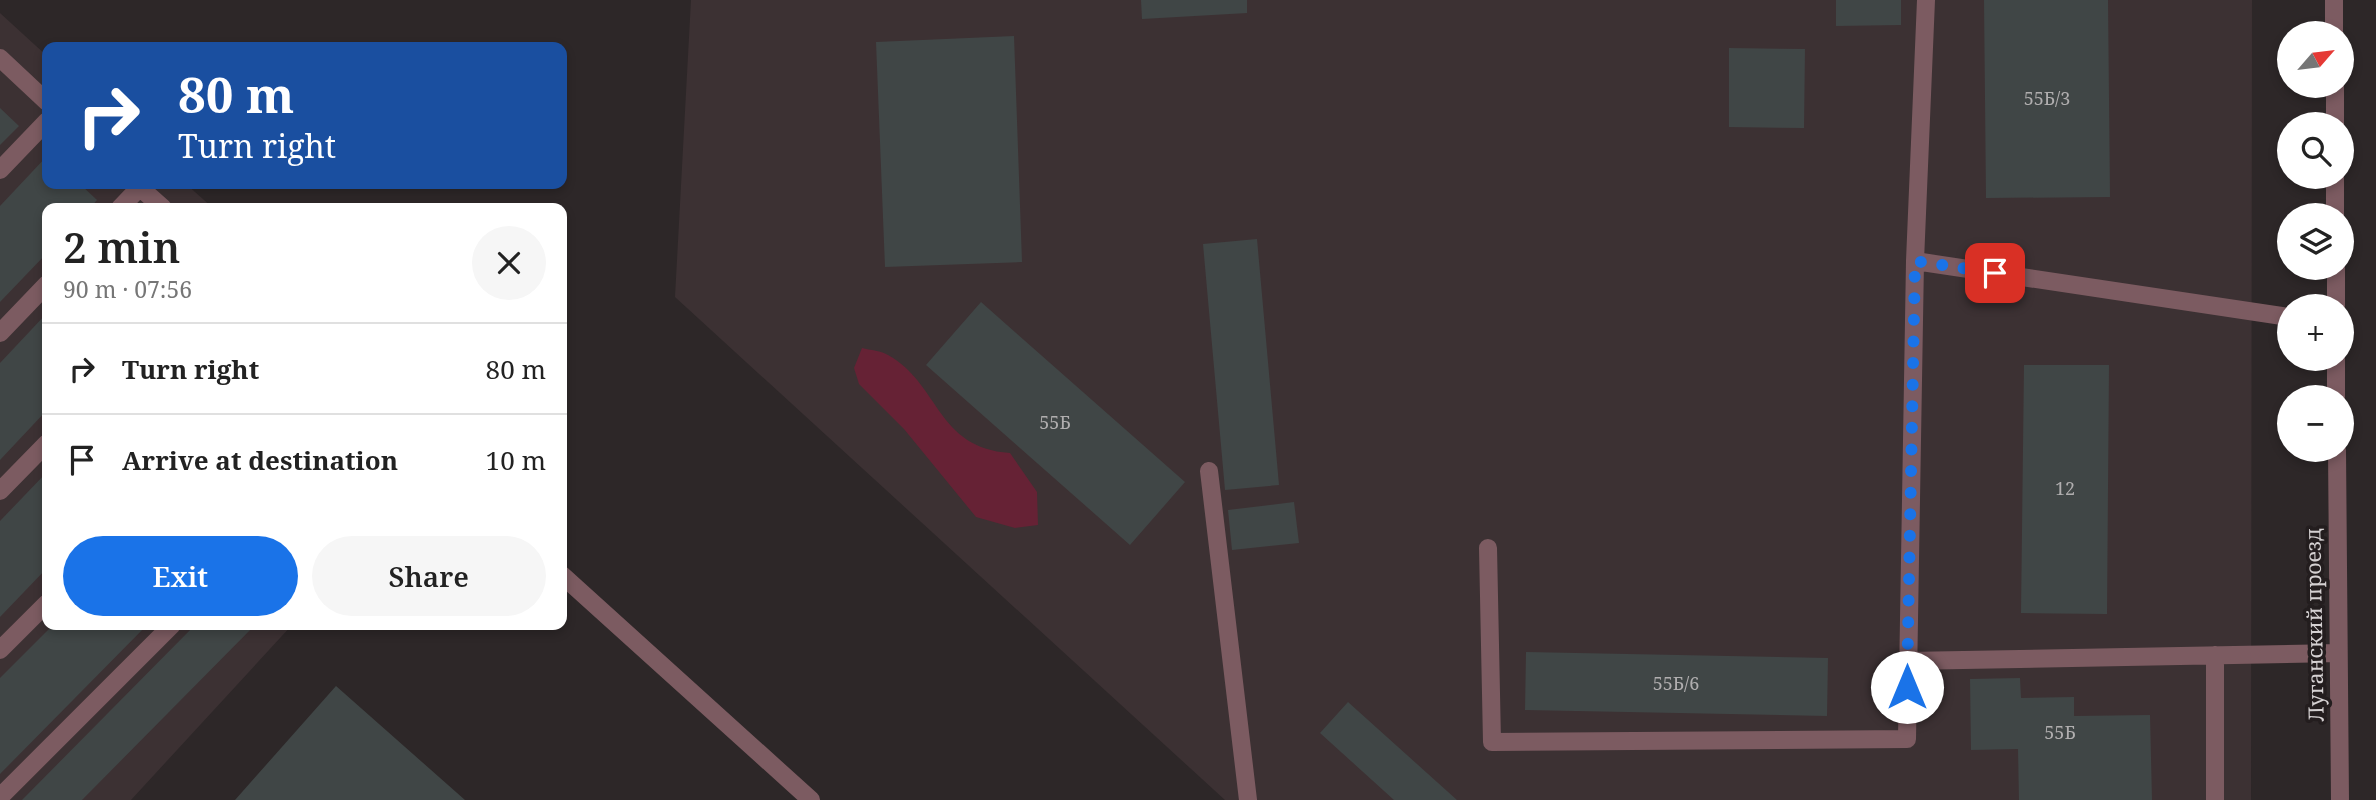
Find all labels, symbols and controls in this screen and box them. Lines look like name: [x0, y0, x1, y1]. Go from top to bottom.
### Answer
north arrow: [2277, 21, 2354, 98]
map controls: [2277, 21, 2354, 462]
text: 80 m: [178, 61, 294, 127]
icon: right: [63, 70, 154, 161]
house number: 55Б/3: [2024, 86, 2070, 110]
button: search: [2277, 112, 2354, 189]
text: Turn right: [178, 124, 336, 167]
button: layers: [2277, 203, 2354, 280]
text: 2 min: [63, 218, 180, 275]
button: close: [472, 226, 546, 300]
pin: [1965, 243, 2025, 303]
icon: arrive: [1976, 254, 2014, 292]
text: 90 m · 07:56: [63, 273, 192, 305]
button: +: [2277, 294, 2354, 371]
icon: right: [63, 350, 101, 388]
text: Turn right: [122, 351, 259, 387]
text: 80 m: [486, 351, 546, 387]
button: −: [2277, 385, 2354, 462]
house number: 55Б: [1039, 410, 1071, 434]
icon: arrive: [63, 441, 101, 479]
text: Arrive at destination: [122, 442, 398, 478]
text: 10 m: [486, 442, 546, 478]
house number: 12: [2055, 476, 2075, 500]
street label: Луганский проезд: [2298, 528, 2330, 722]
button: Exit: [63, 536, 298, 616]
button: Share: [312, 536, 546, 616]
position arrow: [1870, 650, 1944, 724]
house number: 55Б/6: [1653, 671, 1699, 695]
house number: 55Б: [2044, 720, 2076, 744]

